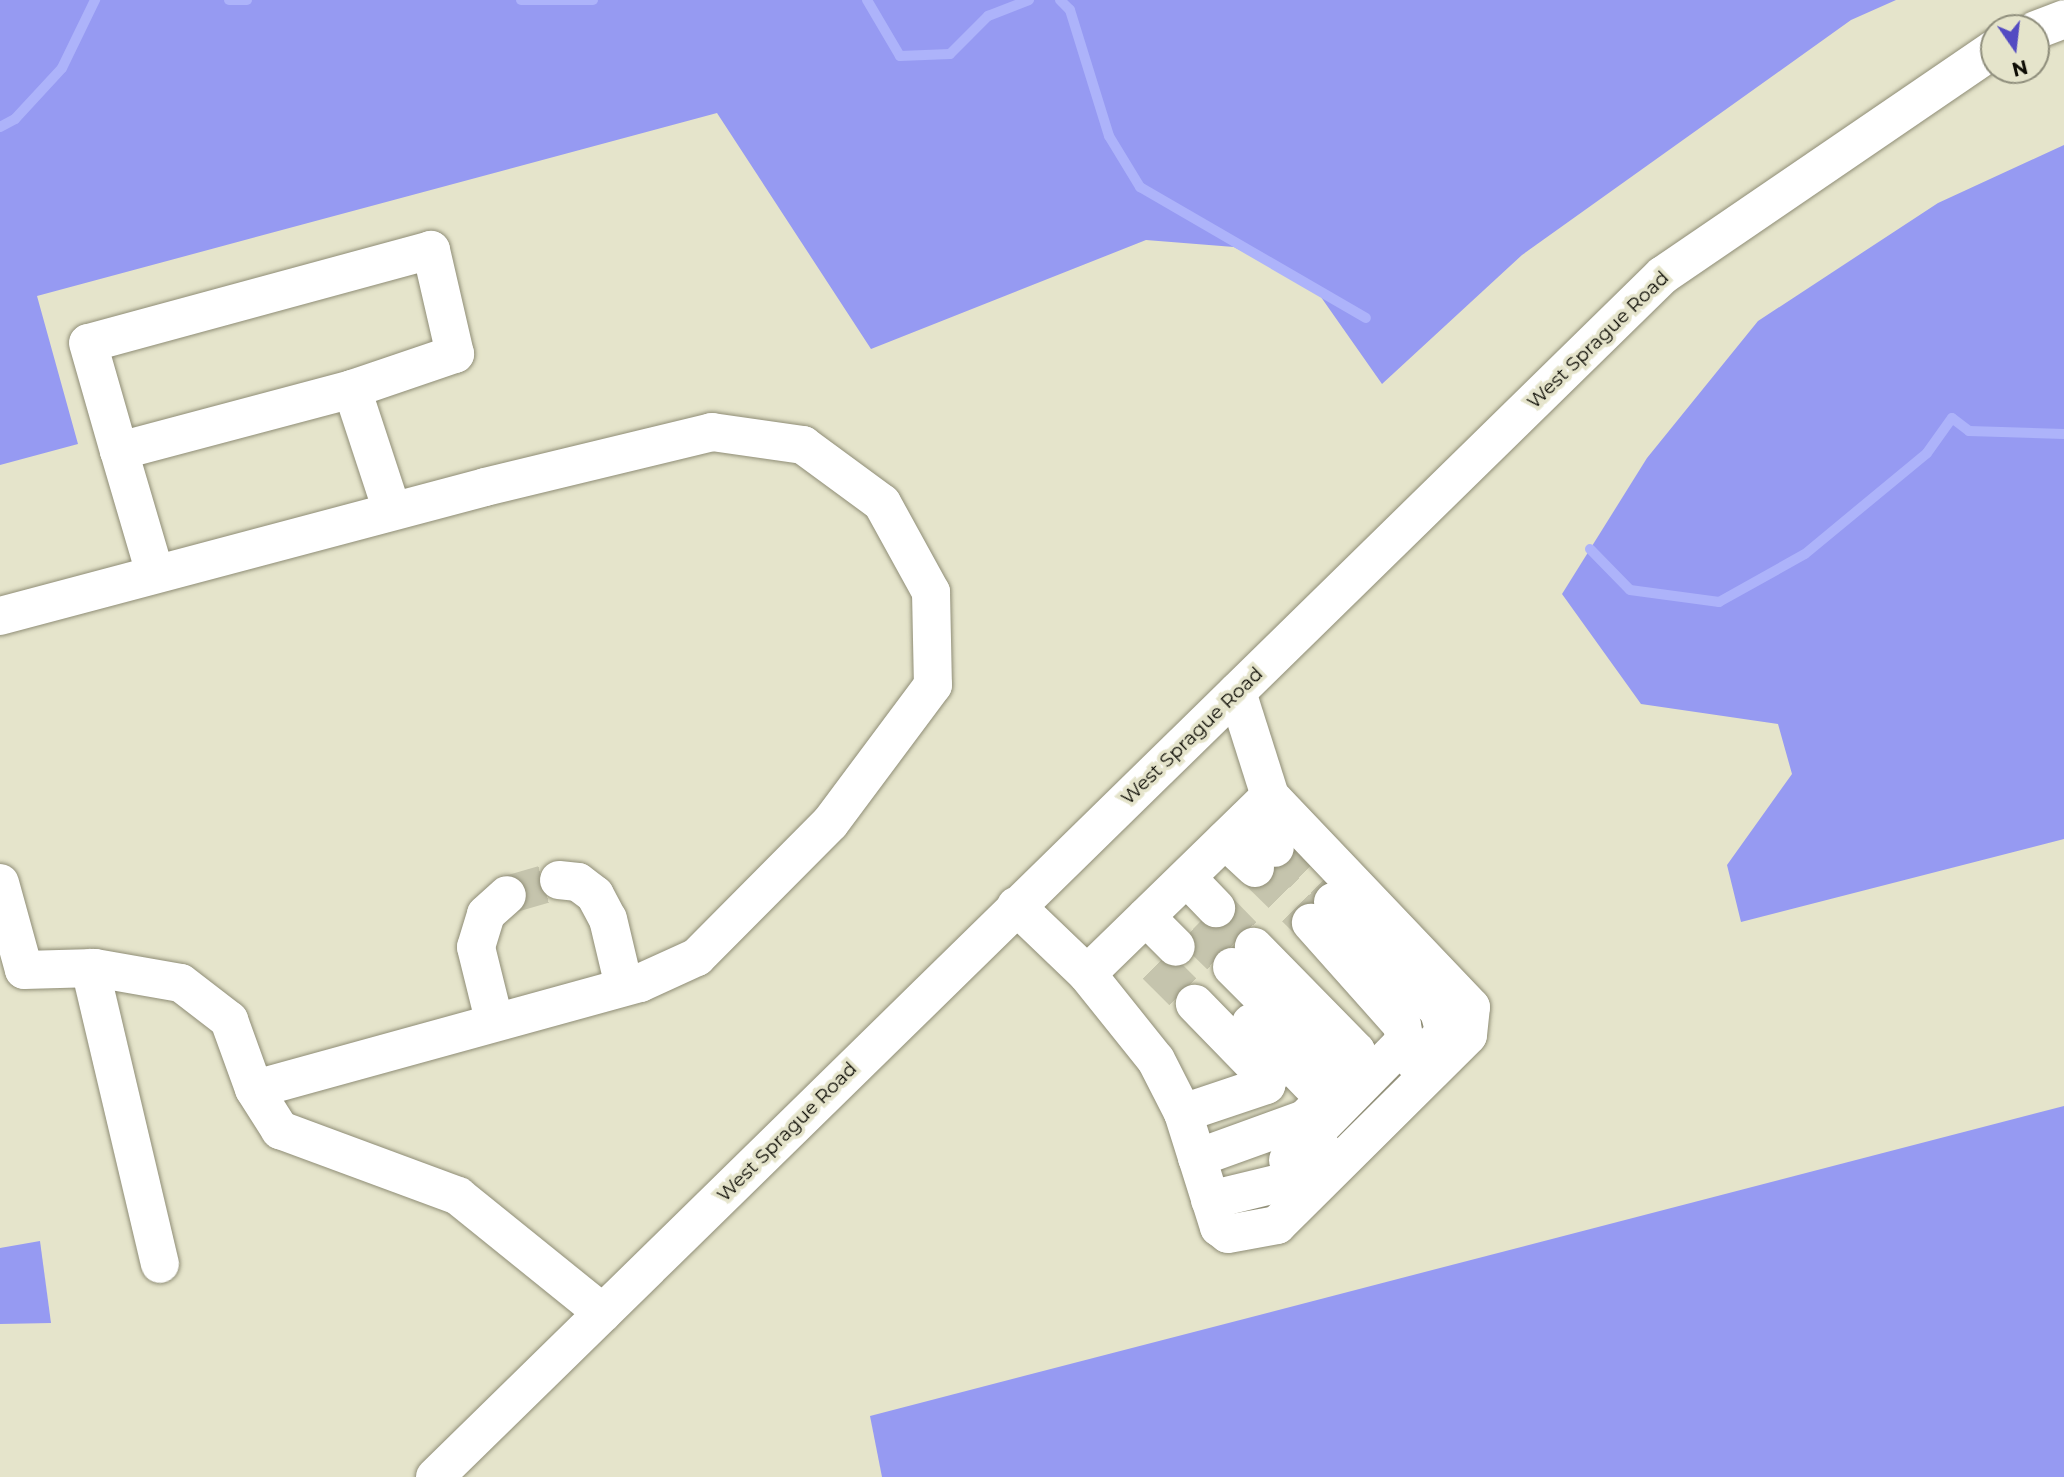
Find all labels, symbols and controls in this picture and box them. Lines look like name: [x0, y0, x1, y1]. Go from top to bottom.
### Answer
north arrow: [1980, 14, 2050, 84]
text: N: [2009, 55, 2030, 81]
street label: West Sprague Road: [1522, 266, 1674, 414]
street label: West Sprague Road: [1116, 662, 1268, 810]
street label: West Sprague Road: [712, 1057, 862, 1207]

